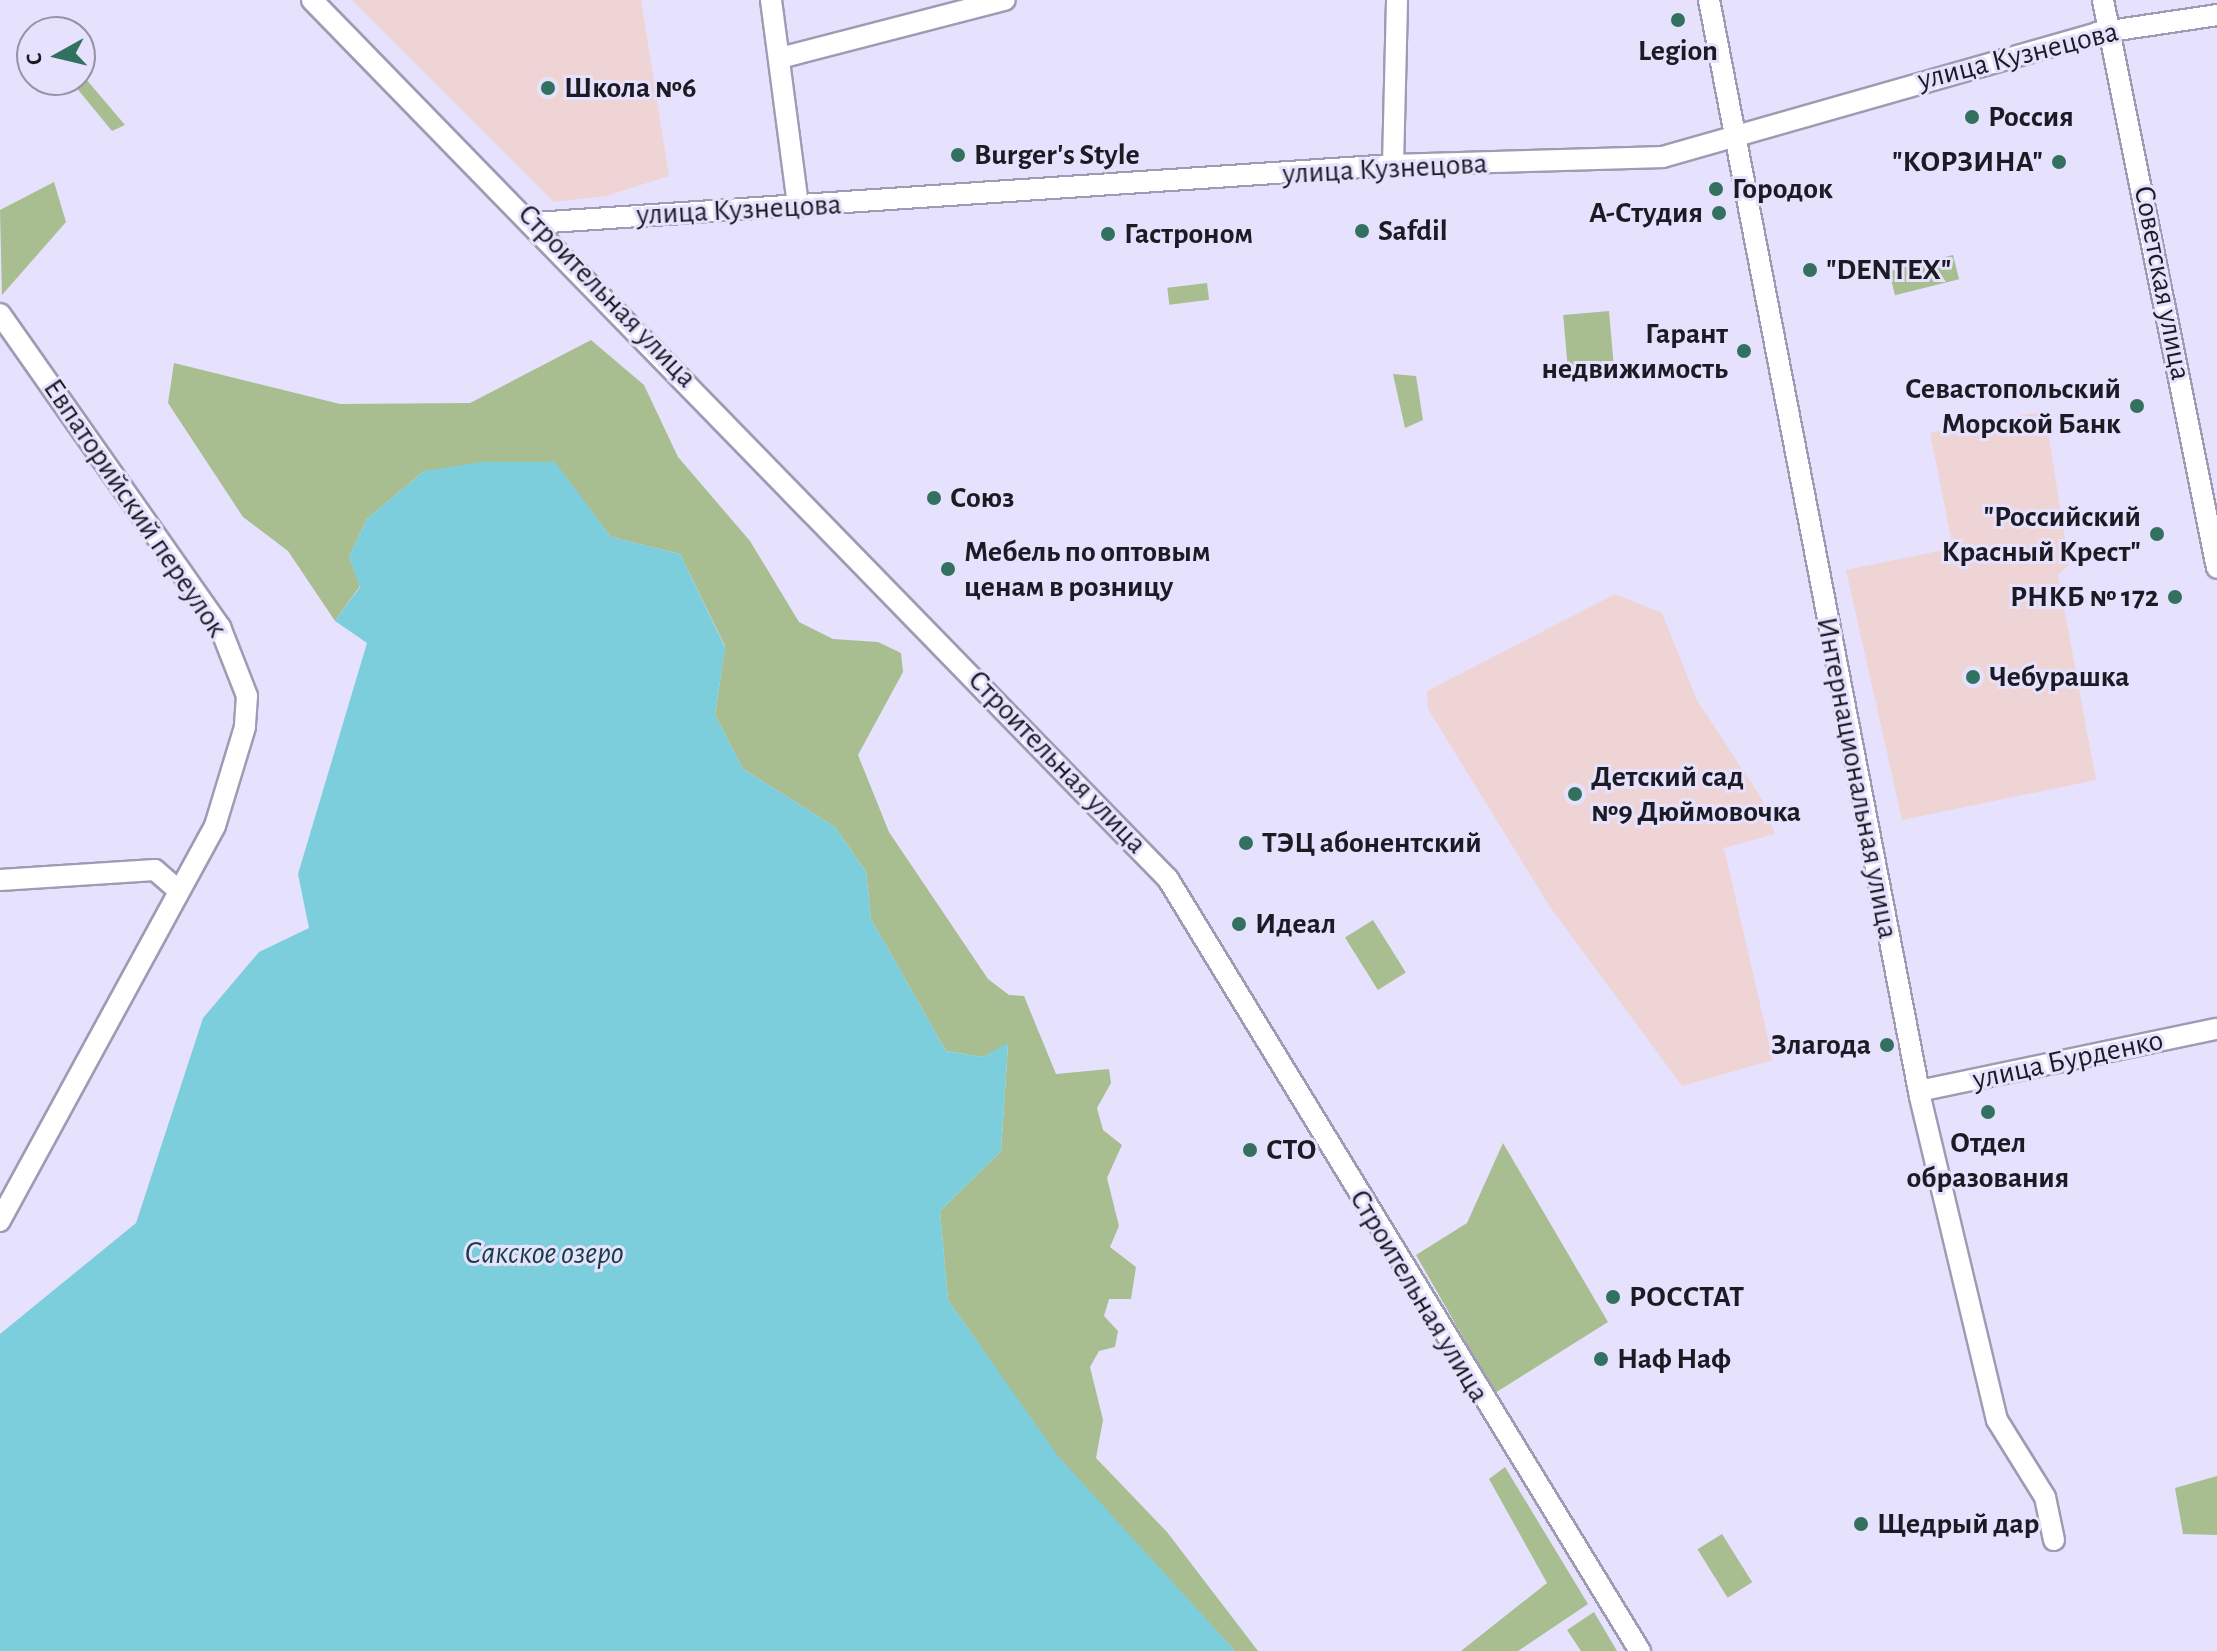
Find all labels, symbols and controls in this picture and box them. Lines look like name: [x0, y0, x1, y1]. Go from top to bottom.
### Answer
marker: Legion: [1669, 11, 1687, 29]
street label: улица Кузнецова: [1914, 14, 2122, 98]
north arrow: [16, 16, 96, 96]
place label: Legion: [1638, 33, 1718, 69]
text: С: [22, 52, 46, 67]
place label: Школа №6: [564, 70, 696, 106]
marker: Школа №6: [539, 79, 557, 97]
place label: Россия: [1988, 99, 2074, 135]
marker: Россия: [1963, 108, 1981, 126]
place label: Burger's Style: [974, 137, 1140, 173]
place label: "КОРЗИНА": [1892, 144, 2043, 180]
marker: Burger's Style: [949, 146, 967, 164]
street label: улица Кузнецова: [1282, 146, 1488, 192]
marker: "КОРЗИНА": [2050, 153, 2068, 171]
place label: Городок: [1732, 171, 1833, 207]
marker: Городок: [1707, 180, 1725, 198]
street label: Советская улица: [2125, 183, 2199, 383]
street label: улица Кузнецова: [636, 187, 842, 233]
place label: А-Студия: [1589, 195, 1703, 231]
street label: Строительная улица: [510, 196, 704, 396]
marker: А-Студия: [1710, 204, 1728, 222]
place label: Safdil: [1378, 213, 1448, 249]
place label: Гастроном: [1124, 216, 1253, 252]
marker: Safdil: [1353, 222, 1371, 240]
marker: Гастроном: [1099, 225, 1117, 243]
place label: "DENTEX": [1826, 252, 1951, 288]
marker: "DENTEX": [1801, 261, 1819, 279]
place label: Гарант недвижимость: [1541, 316, 1728, 386]
marker: Гарант недвижимость: [1735, 342, 1753, 360]
place label: Севастопольский Морской Банк: [1905, 371, 2121, 442]
street label: Евпаторийский переулок: [35, 372, 235, 644]
marker: Севастопольский Морской Банк: [2128, 397, 2146, 415]
place label: Союз: [950, 480, 1014, 516]
marker: Союз: [925, 489, 943, 507]
place label: "Российский Красный Крест": [1942, 499, 2141, 570]
marker: "Российский Красный Крест": [2148, 525, 2166, 543]
place label: Мебель по оптовым ценам в розницу: [964, 534, 1211, 604]
marker: Мебель по оптовым ценам в розницу: [939, 560, 957, 578]
place label: РНКБ № 172: [2010, 579, 2159, 615]
marker: РНКБ № 172: [2166, 588, 2184, 606]
street label: Интернациональная улица: [1808, 614, 1906, 942]
place label: Чебурашка: [1989, 659, 2129, 695]
street label: Строительная улица: [960, 662, 1154, 862]
marker: Чебурашка: [1964, 668, 1982, 686]
place label: Детский сад №9 Дюймовочка: [1591, 759, 1801, 830]
marker: Детский сад №9 Дюймовочка: [1566, 785, 1584, 803]
place label: ТЭЦ абонентский: [1262, 825, 1482, 861]
marker: ТЭЦ абонентский: [1237, 834, 1255, 852]
place label: Идеал: [1255, 906, 1336, 942]
marker: Идеал: [1230, 915, 1248, 933]
street label: улица Бурденко: [1970, 1022, 2166, 1098]
place label: Злагода: [1771, 1027, 1871, 1063]
marker: Злагода: [1878, 1036, 1896, 1054]
marker: Отдел образования: [1979, 1103, 1997, 1121]
place label: Отдел образования: [1907, 1125, 2069, 1196]
place label: СТО: [1266, 1132, 1317, 1168]
marker: СТО: [1241, 1141, 1259, 1159]
street label: Строительная улица: [1341, 1183, 1497, 1409]
water label: Сакское озеро: [464, 1234, 624, 1272]
place label: РОССТАТ: [1629, 1279, 1744, 1315]
marker: РОССТАТ: [1604, 1288, 1622, 1306]
place label: Наф Наф: [1617, 1341, 1731, 1377]
marker: Наф Наф: [1592, 1350, 1610, 1368]
place label: Щедрый дар: [1877, 1506, 2039, 1542]
marker: Щедрый дар: [1852, 1515, 1870, 1533]

